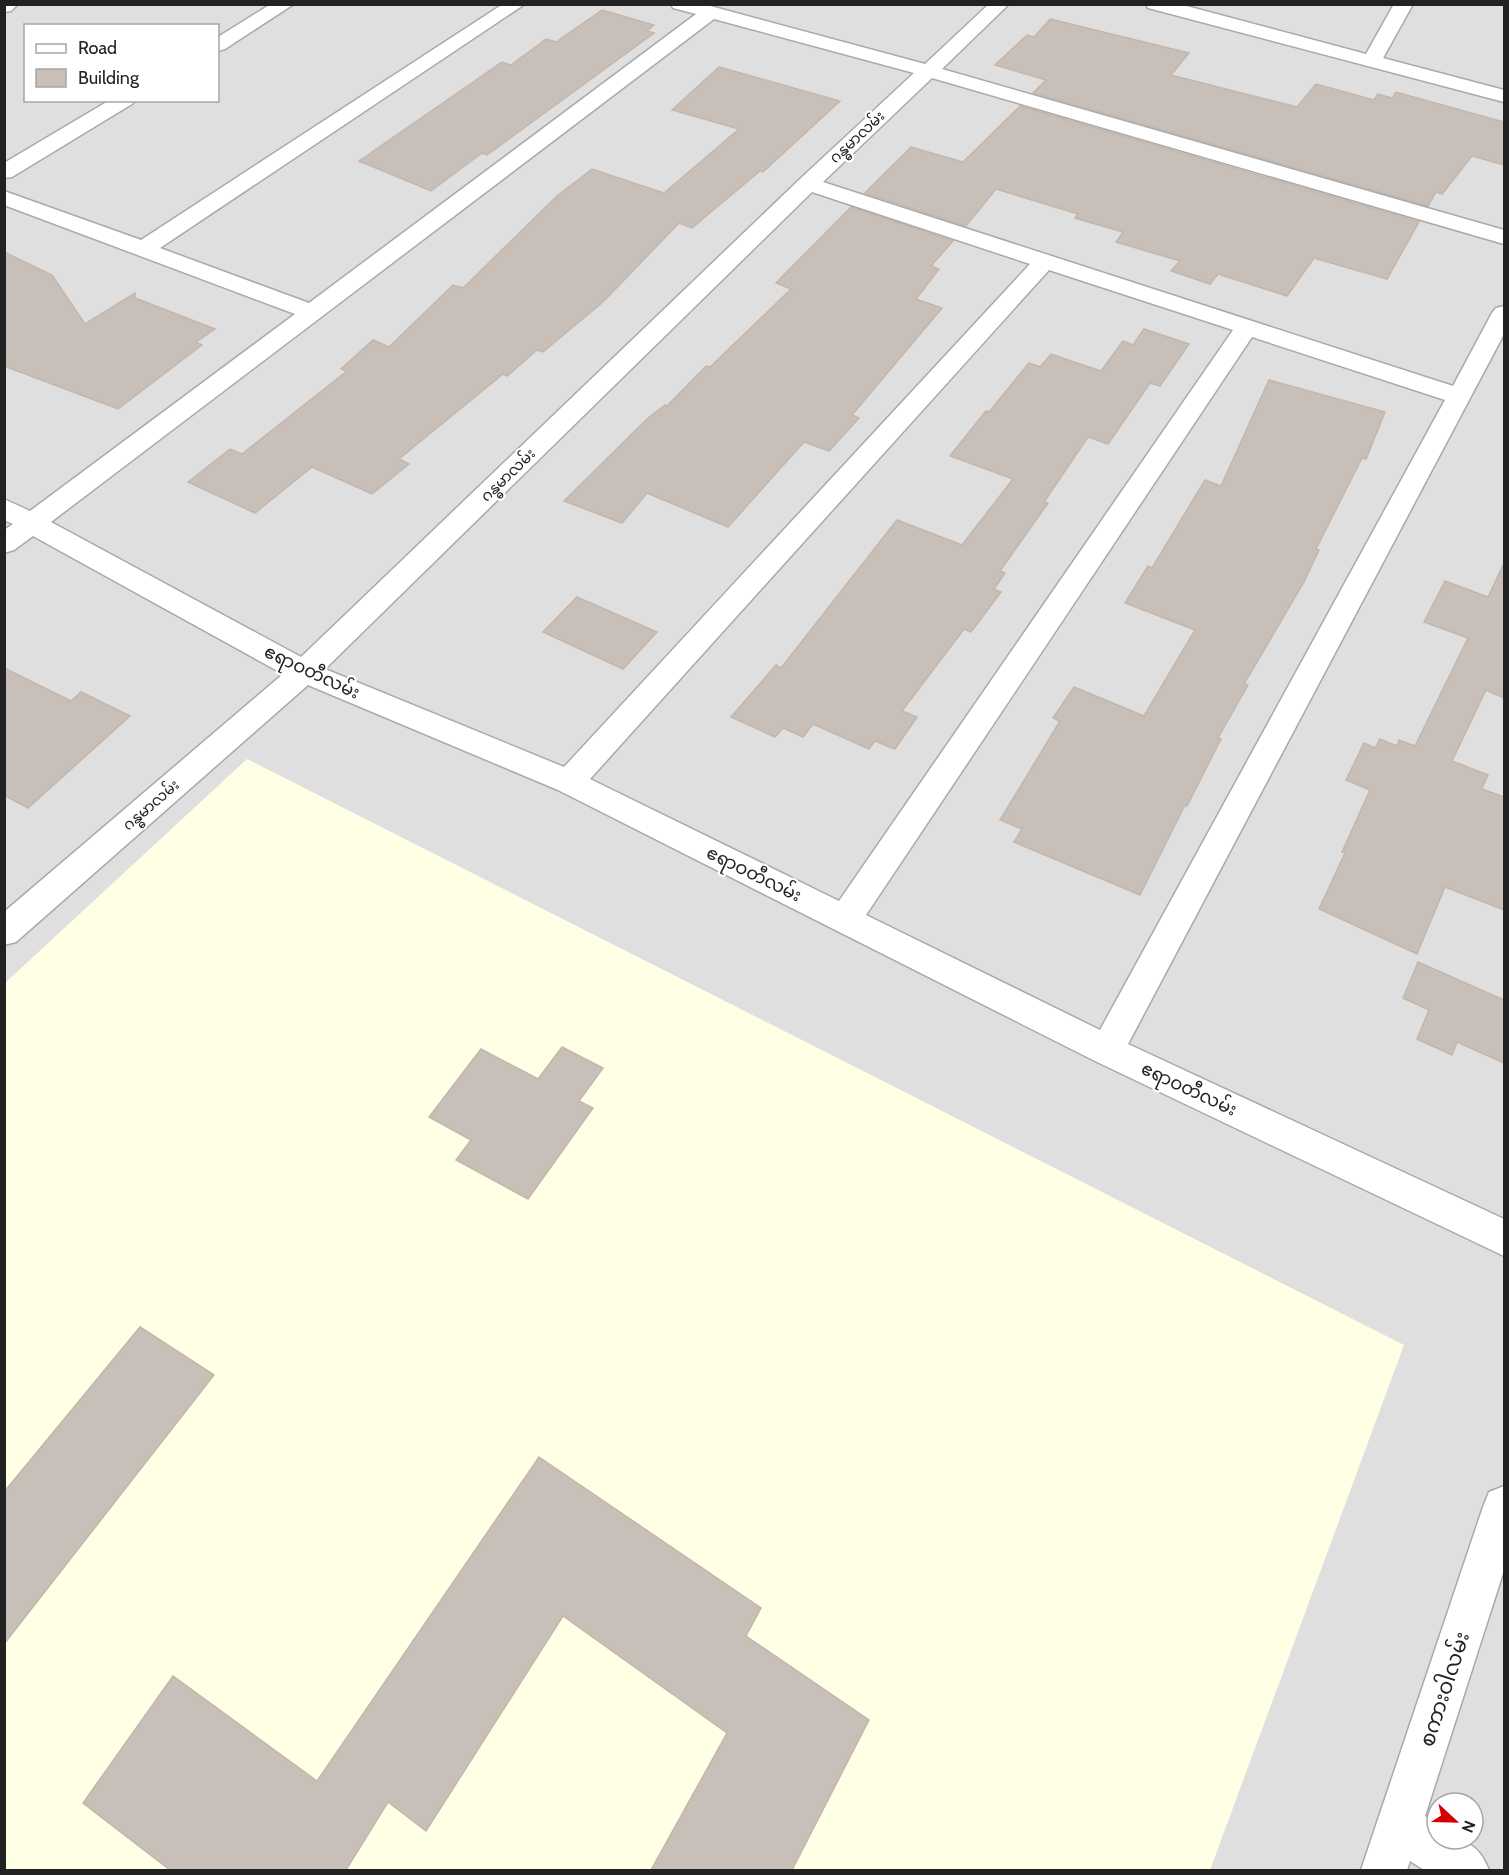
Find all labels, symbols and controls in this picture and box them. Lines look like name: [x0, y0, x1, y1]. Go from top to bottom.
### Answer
legend: [24, 24, 219, 102]
text: Road: [78, 37, 117, 59]
text: Building: [78, 67, 140, 89]
street label: ဂန္ဓမာလမ်း: [825, 106, 891, 169]
street label: ဂန္ဓမာလမ်း: [476, 444, 541, 508]
street label: ဧရာဝတီလမ်း: [259, 638, 365, 707]
street label: ဂန္ဓမာလမ်း: [119, 775, 185, 837]
street label: ဧရာဝတီလမ်း: [701, 839, 806, 910]
street label: ဧရာဝတီလမ်း: [1136, 1055, 1242, 1124]
street label: စကားဝါလမ်း: [1411, 1627, 1474, 1750]
north arrow: [1425, 1791, 1485, 1851]
text: N: [1458, 1818, 1479, 1835]

